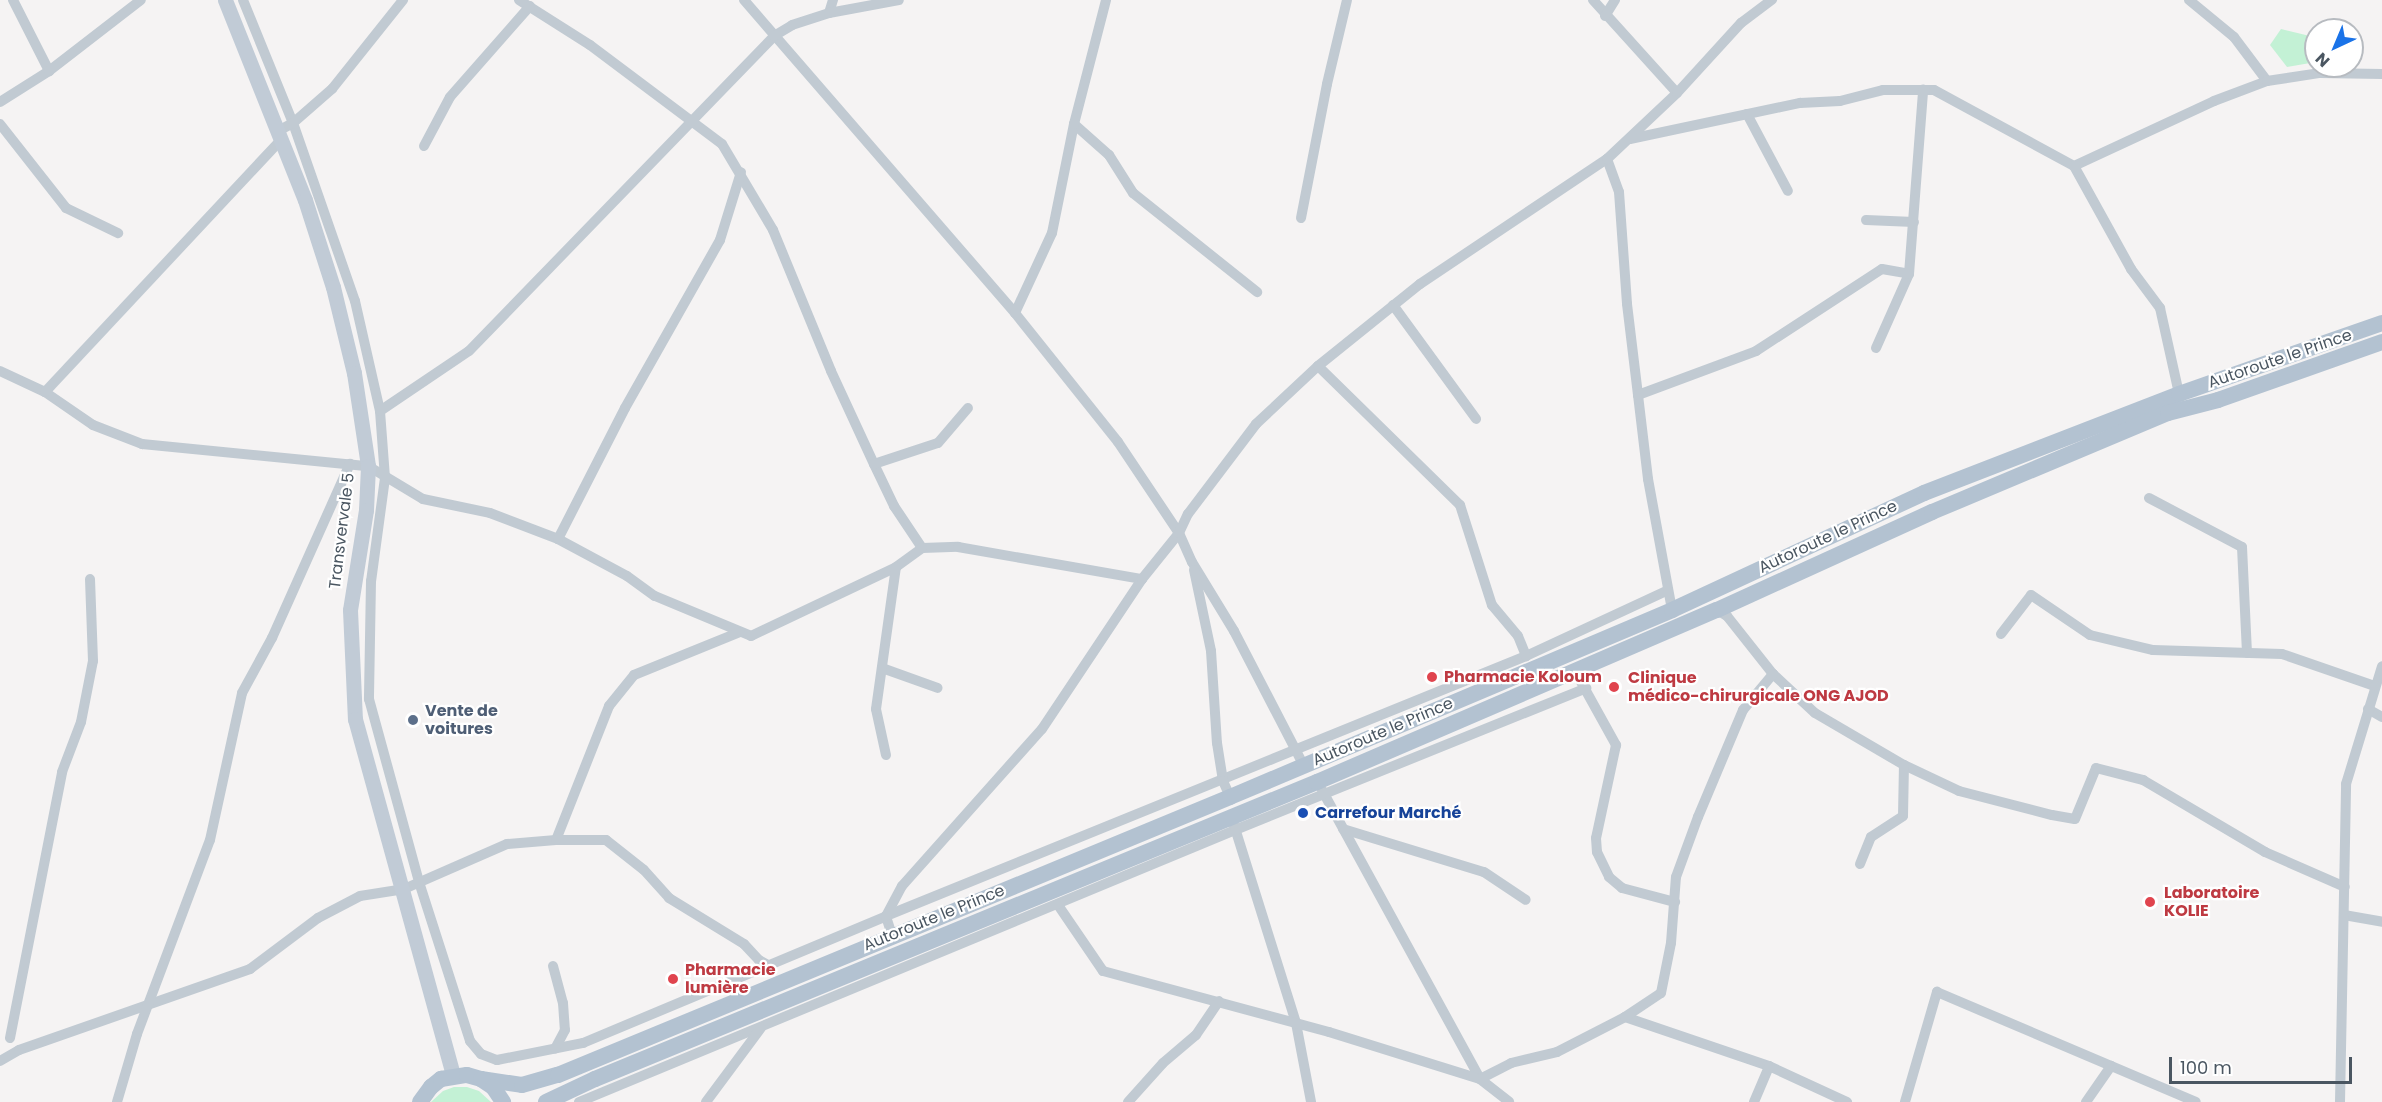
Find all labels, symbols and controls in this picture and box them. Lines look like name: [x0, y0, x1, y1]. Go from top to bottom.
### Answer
north arrow: [2304, 18, 2364, 78]
text: N: [2310, 47, 2335, 72]
street label: Autoroute le Prince: [2206, 325, 2354, 393]
street label: Transvervale 5: [325, 472, 359, 590]
street label: Autoroute le Prince: [1756, 496, 1900, 578]
place label: Pharmacie Koloum: [1444, 667, 1602, 687]
place label: Clinique médico-chirurgicale ONG AJOD: [1628, 668, 1889, 706]
marker: Pharmacie Koloum: [1425, 670, 1439, 684]
marker: Clinique médico-chirurgicale ONG AJOD: [1605, 678, 1623, 696]
street label: Autoroute le Prince: [1310, 694, 1456, 770]
place label: Vente de voitures: [425, 701, 498, 739]
marker: Vente de voitures: [406, 713, 420, 727]
place label: Carrefour Marché: [1315, 803, 1461, 823]
marker: Carrefour Marché: [1296, 806, 1310, 820]
street label: Autoroute le Prince: [861, 881, 1007, 955]
place label: Laboratoire KOLIE: [2164, 883, 2259, 921]
marker: Laboratoire KOLIE: [2141, 893, 2159, 911]
place label: Pharmacie lumière: [685, 960, 776, 998]
marker: Pharmacie lumière: [666, 972, 680, 986]
scale bar: [2172, 1045, 2355, 1083]
text: 100 m: [2180, 1055, 2232, 1080]

